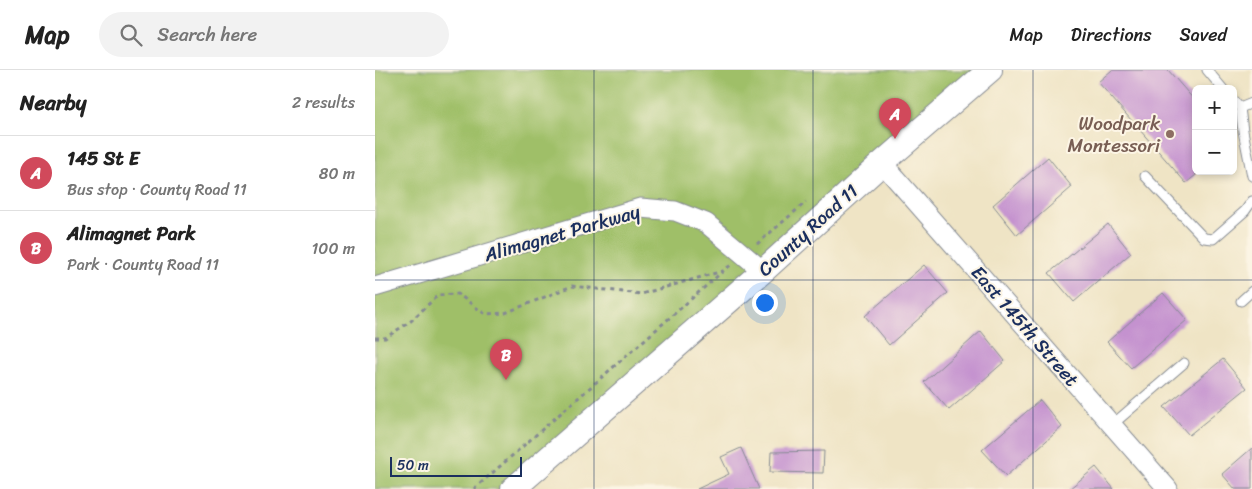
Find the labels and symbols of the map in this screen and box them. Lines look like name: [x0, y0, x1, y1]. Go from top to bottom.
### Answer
pin: A: [879, 98, 911, 139]
place label: Woodpark Montessori: [1068, 107, 1161, 162]
marker: Woodpark Montessori: [1164, 128, 1176, 140]
street label: County Road 11: [750, 175, 866, 285]
street label: Alimagnet Parkway: [479, 195, 644, 271]
street label: East 145th Street: [963, 258, 1087, 394]
your location: [752, 290, 778, 316]
pin: B: [490, 339, 522, 380]
scale bar: [390, 454, 523, 477]

